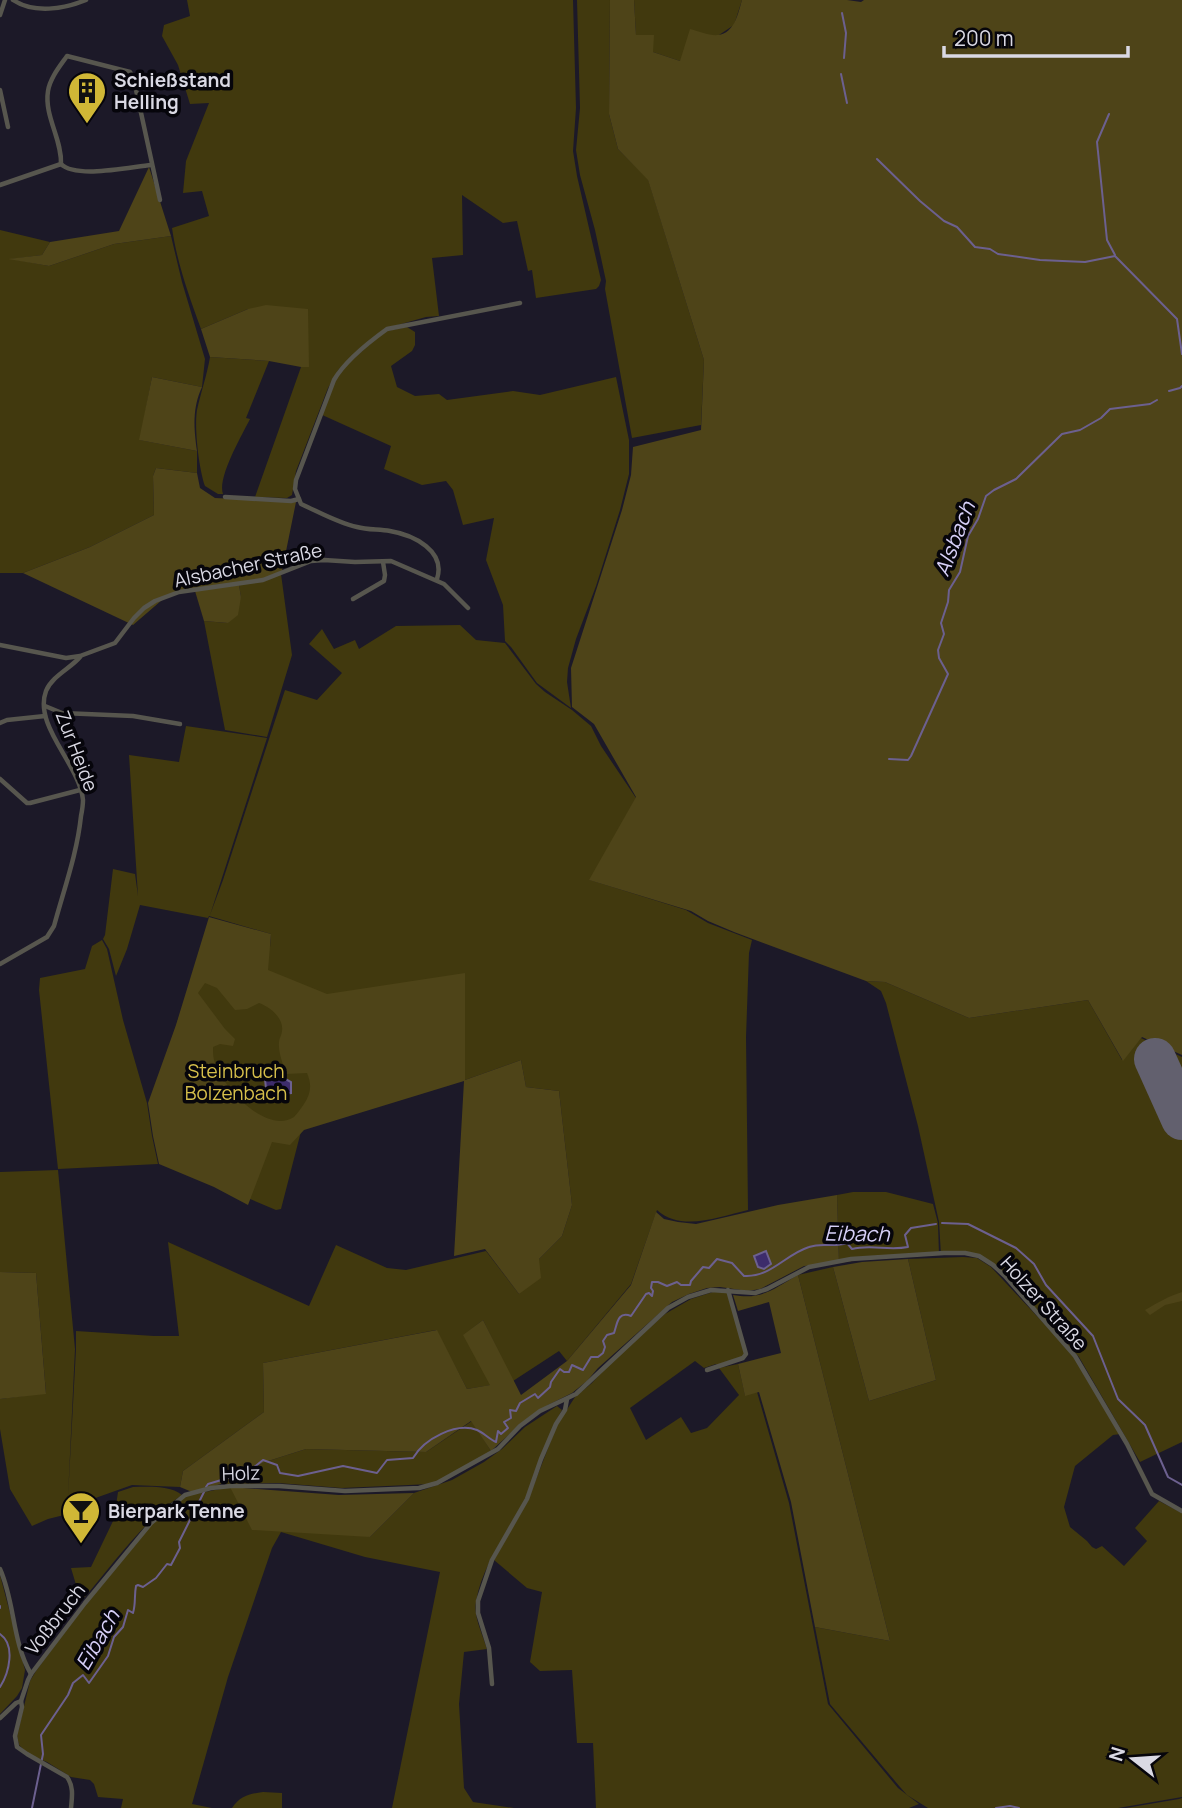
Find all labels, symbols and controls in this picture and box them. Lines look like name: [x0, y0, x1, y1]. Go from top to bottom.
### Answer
scale bar: [944, 14, 1128, 58]
text: 200 m: [954, 24, 1014, 52]
place label: Schießstand Helling: [114, 67, 231, 115]
building icon: Schießstand Helling: [66, 70, 108, 125]
water label: Alsbach: [927, 496, 982, 580]
street label: Alsbacher Straße: [172, 537, 324, 593]
street label: Zur Heide: [50, 707, 104, 795]
park label: Steinbruch Bolzenbach: [185, 1058, 287, 1106]
water label: Eibach: [824, 1218, 891, 1248]
street label: Holzer Straße: [995, 1250, 1093, 1356]
street label: Holz: [221, 1459, 261, 1487]
bar icon: Bierpark Tenne: [60, 1490, 102, 1545]
place label: Bierpark Tenne: [108, 1498, 245, 1524]
street label: Voßbruch: [19, 1578, 91, 1660]
water label: Eibach: [69, 1603, 126, 1675]
north arrow: [1098, 1724, 1168, 1794]
text: N: [1102, 1744, 1131, 1764]

